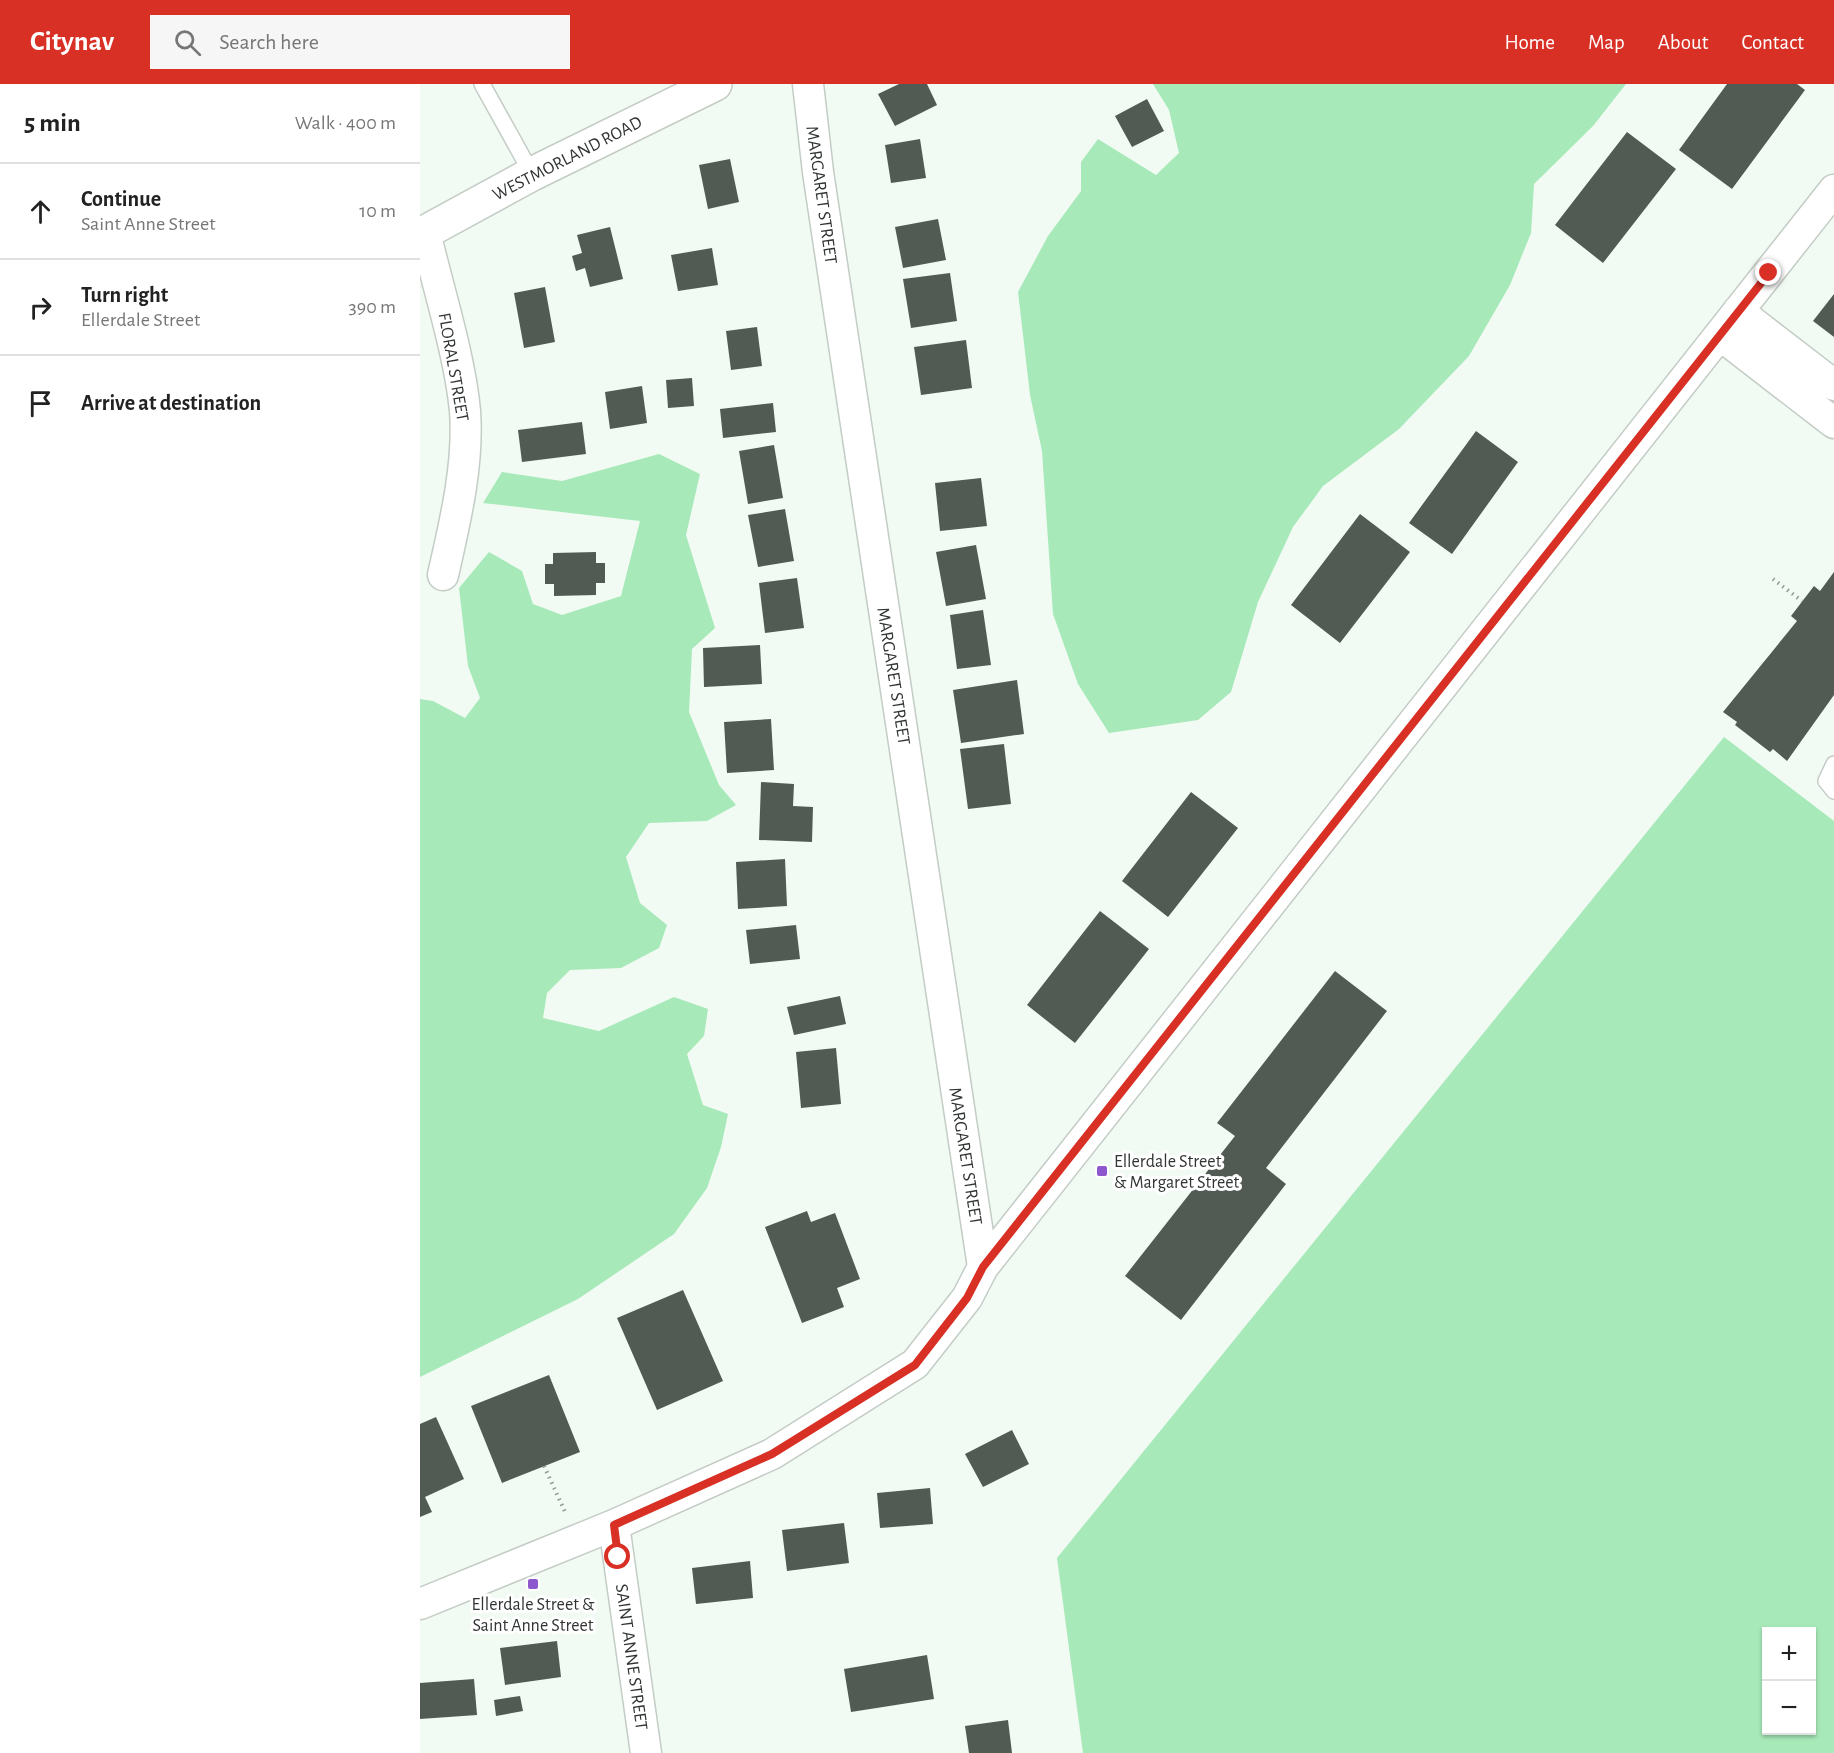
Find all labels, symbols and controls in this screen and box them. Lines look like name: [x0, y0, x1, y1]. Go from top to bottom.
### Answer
search box: [150, 15, 570, 69]
icon: search: [171, 26, 204, 59]
text: Citynav: [30, 28, 114, 56]
text: Search here: [219, 31, 319, 53]
text: Home: [1504, 32, 1555, 53]
text: Map: [1588, 32, 1625, 53]
text: About: [1658, 32, 1708, 53]
text: Contact: [1741, 32, 1804, 53]
text: 5 min: [24, 110, 81, 136]
text: Walk · 400 m: [295, 113, 396, 133]
street label: WESTMORLAND ROAD: [490, 113, 645, 204]
street label: MARGARET STREET: [802, 125, 840, 266]
text: Continue: [81, 188, 161, 210]
icon: ahead: [24, 195, 57, 228]
text: 10 m: [359, 201, 396, 221]
text: Saint Anne Street: [81, 214, 216, 234]
route end: [1755, 259, 1781, 285]
text: Turn right: [81, 284, 168, 306]
icon: right: [24, 291, 57, 324]
text: 390 m: [349, 297, 396, 317]
text: Ellerdale Street: [81, 310, 200, 330]
street label: FLORAL STREET: [435, 311, 471, 423]
icon: arrive: [24, 387, 57, 420]
text: Arrive at destination: [81, 392, 261, 414]
street label: MARGARET STREET: [873, 606, 913, 747]
street label: MARGARET STREET: [945, 1086, 985, 1227]
place label: Ellerdale Street & Margaret Street: [1114, 1153, 1240, 1192]
marker: Ellerdale Street & Margaret Street: [1095, 1164, 1109, 1178]
route start: [604, 1543, 630, 1569]
marker: Ellerdale Street & Saint Anne Street: [526, 1577, 540, 1591]
street label: SAINT ANNE STREET: [612, 1583, 650, 1732]
place label: Ellerdale Street & Saint Anne Street: [472, 1596, 595, 1635]
map controls: [1762, 1627, 1816, 1735]
button: +: [1762, 1627, 1816, 1681]
button: −: [1762, 1681, 1816, 1735]

